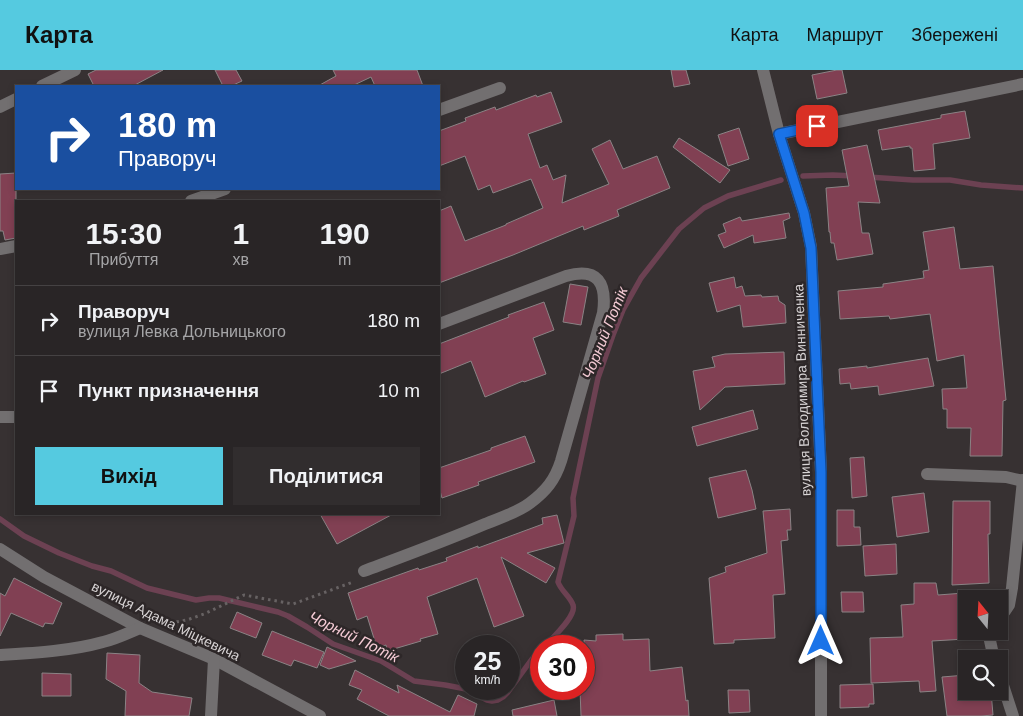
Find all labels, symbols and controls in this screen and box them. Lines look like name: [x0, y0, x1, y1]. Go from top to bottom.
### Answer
text: Карта: [25, 21, 93, 48]
text: Карта: [730, 25, 778, 45]
text: Маршрут: [806, 25, 883, 45]
text: Збережені: [911, 25, 998, 45]
icon: right: [35, 105, 100, 170]
text: 180 m: [118, 105, 217, 144]
pin: [796, 105, 838, 147]
icon: arrive: [803, 112, 831, 140]
text: Праворуч: [118, 146, 216, 171]
text: 15:30: [85, 217, 162, 250]
text: 1: [232, 217, 249, 250]
text: 190: [320, 217, 370, 250]
text: Прибуття: [89, 251, 158, 268]
text: хв: [233, 251, 249, 268]
text: m: [338, 251, 351, 268]
water label: Чорний Потік: [578, 283, 631, 381]
street label: вулиця Володимира Винниченка: [790, 283, 814, 496]
text: Праворуч: [78, 301, 170, 322]
icon: right: [35, 307, 63, 335]
text: 180 m: [367, 310, 420, 331]
text: вулиця Левка Дольницького: [78, 323, 286, 340]
icon: arrive: [35, 377, 63, 405]
text: Пункт призначення: [78, 380, 259, 401]
text: 10 m: [378, 380, 420, 401]
button: Вихід: [35, 447, 223, 505]
button: Поділитися: [233, 447, 420, 505]
street label: вулиця Адама Міцкевича: [89, 578, 243, 664]
north arrow: [958, 590, 1008, 640]
map controls: [958, 590, 1008, 700]
water label: Чорний Потік: [306, 607, 403, 666]
position arrow: [794, 614, 846, 666]
speed limit sign: 30: [530, 635, 595, 700]
text: 25: [474, 647, 501, 675]
button: search: [958, 650, 1008, 700]
text: km/h: [474, 673, 501, 687]

